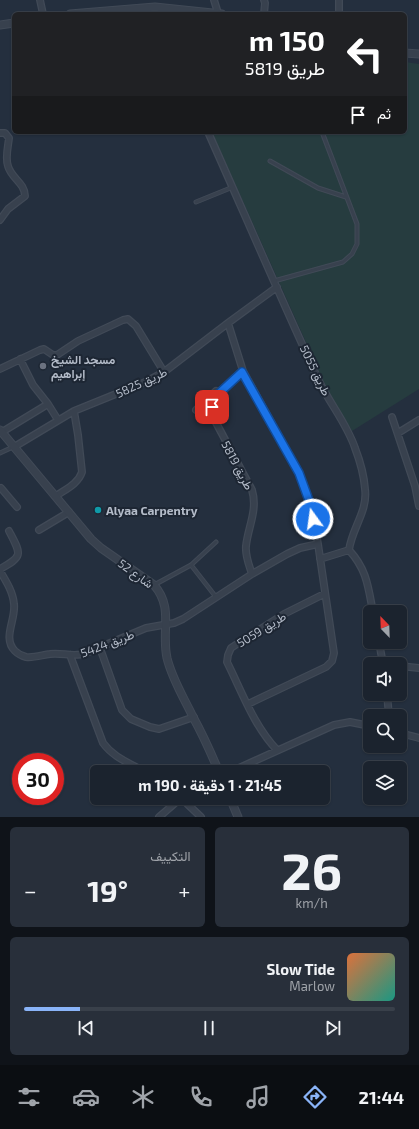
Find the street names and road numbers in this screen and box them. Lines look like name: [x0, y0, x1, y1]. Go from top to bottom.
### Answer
street label: طريق 5055: [296, 342, 334, 399]
street label: طريق 5825: [113, 364, 170, 402]
street label: طريق 5819: [217, 438, 257, 493]
street label: شارع 52: [114, 556, 156, 593]
street label: طريق 5059: [234, 608, 289, 651]
street label: طريق 5424: [78, 626, 137, 661]

